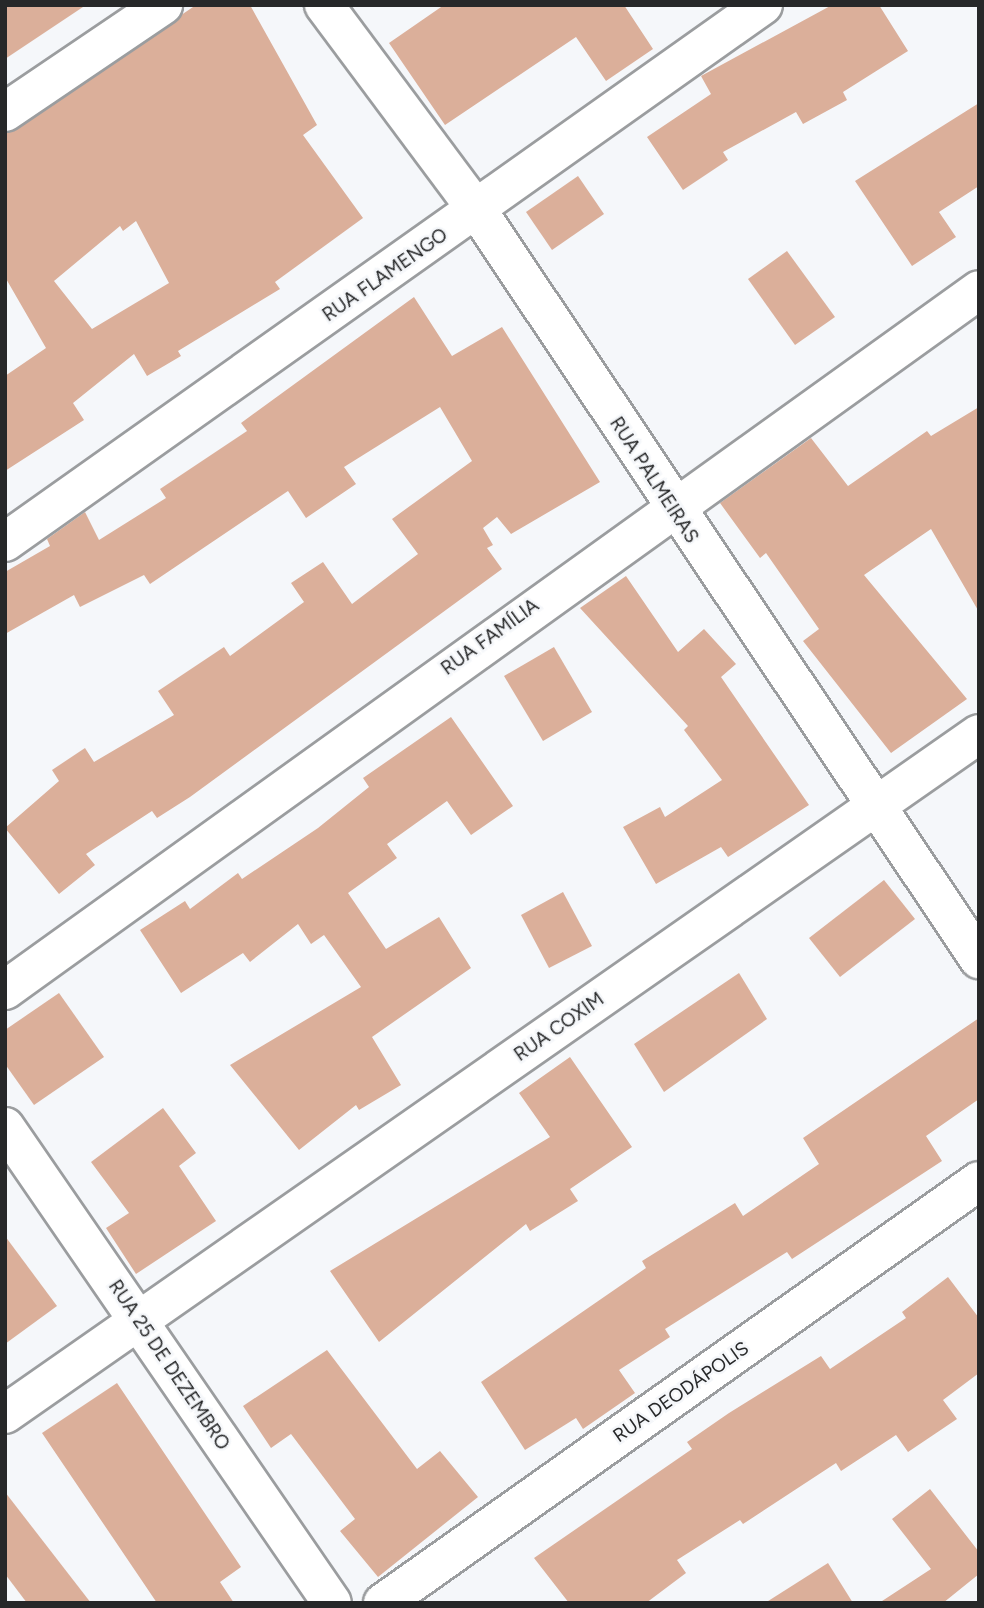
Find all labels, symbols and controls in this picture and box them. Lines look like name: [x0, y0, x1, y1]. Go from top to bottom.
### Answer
street label: RUA FLAMENGO: [318, 223, 452, 327]
street label: RUA PALMEIRAS: [605, 413, 703, 547]
street label: RUA FAMÍLIA: [437, 594, 543, 680]
street label: RUA COXIM: [510, 988, 608, 1066]
street label: RUA 25 DE DEZEMBRO: [104, 1276, 234, 1454]
street label: RUA DEODÁPOLIS: [609, 1337, 753, 1447]

